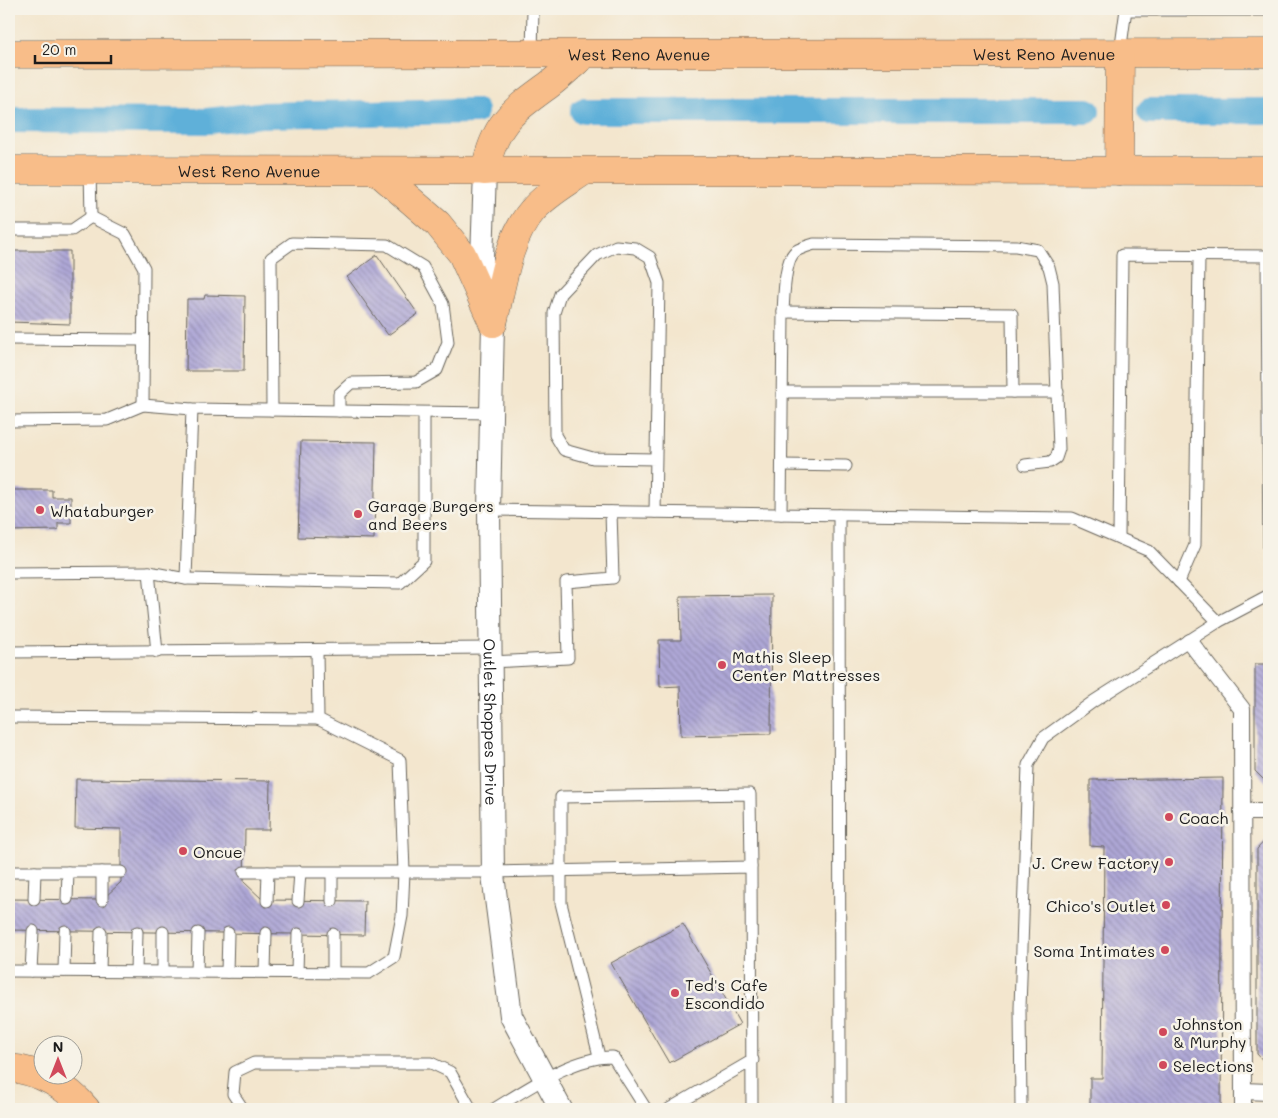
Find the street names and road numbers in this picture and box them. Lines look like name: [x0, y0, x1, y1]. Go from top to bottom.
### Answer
street label: West Reno Avenue: [567, 43, 711, 64]
street label: West Reno Avenue: [972, 43, 1116, 64]
street label: West Reno Avenue: [177, 160, 321, 181]
street label: Outlet Shoppes Drive: [480, 638, 503, 806]

